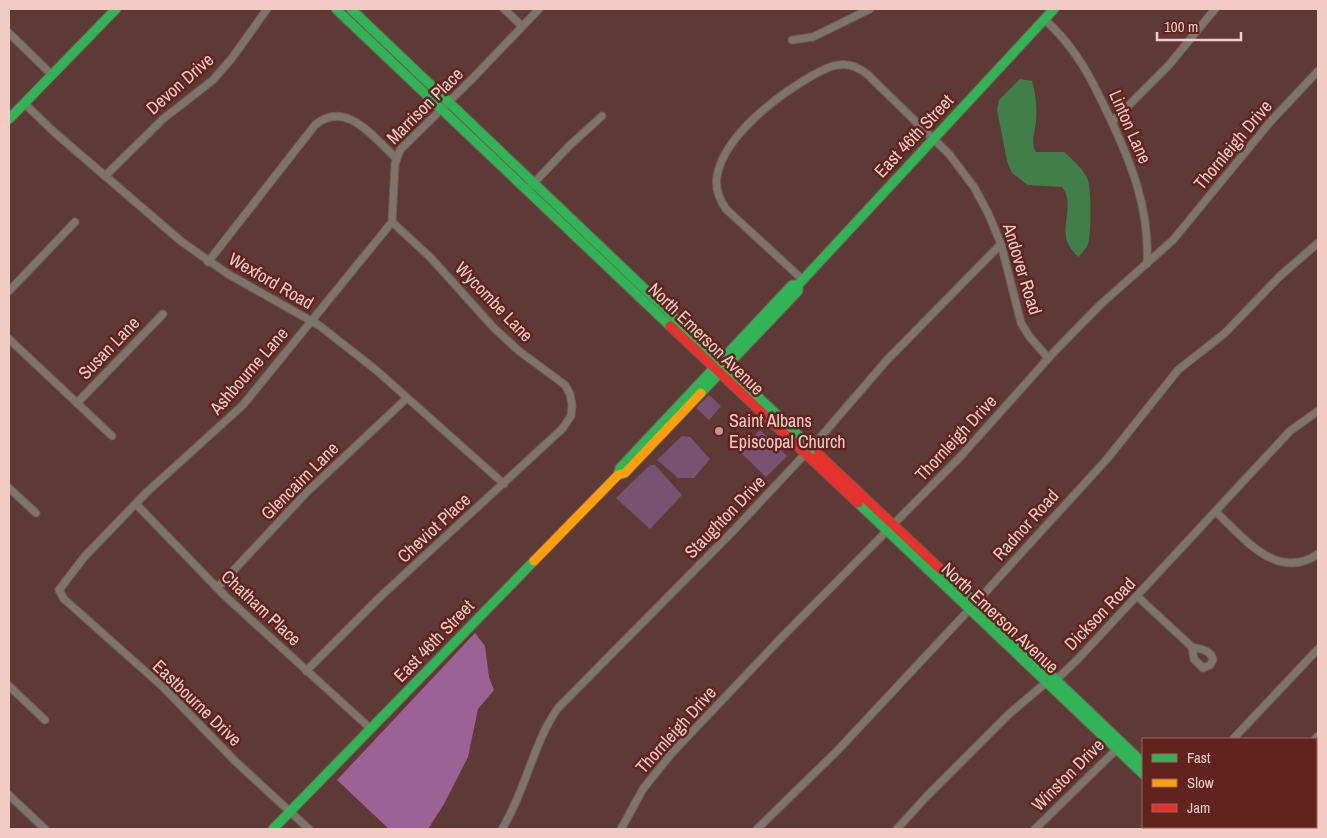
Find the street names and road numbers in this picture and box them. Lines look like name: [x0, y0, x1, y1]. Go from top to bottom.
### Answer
street label: Devon Drive: [141, 47, 219, 120]
street label: Marrison Place: [381, 62, 469, 150]
street label: Linton Lane: [1103, 86, 1158, 168]
street label: East 46th Street: [868, 88, 959, 183]
street label: Thornleigh Drive: [1188, 95, 1278, 195]
street label: Andover Road: [996, 219, 1048, 318]
street label: Wexford Road: [224, 246, 318, 315]
street label: Wycombe Lane: [450, 256, 539, 347]
street label: North Emerson Avenue: [643, 277, 770, 401]
street label: Susan Lane: [72, 311, 145, 385]
street label: Ashbourne Lane: [203, 322, 294, 421]
street label: Thornleigh Drive: [909, 389, 1002, 486]
street label: Glencairn Lane: [255, 436, 344, 525]
street label: Staughton Drive: [679, 470, 771, 564]
street label: Radnor Road: [987, 484, 1064, 566]
street label: Cheviot Place: [392, 487, 476, 568]
street label: North Emerson Avenue: [936, 557, 1065, 679]
street label: Chatham Place: [216, 564, 307, 651]
street label: Dickson Road: [1058, 572, 1141, 656]
street label: East 46th Street: [388, 594, 479, 687]
street label: Eastbourne Drive: [147, 654, 247, 752]
street label: Thornleigh Drive: [630, 680, 722, 779]
street label: Winston Drive: [1026, 733, 1110, 817]

